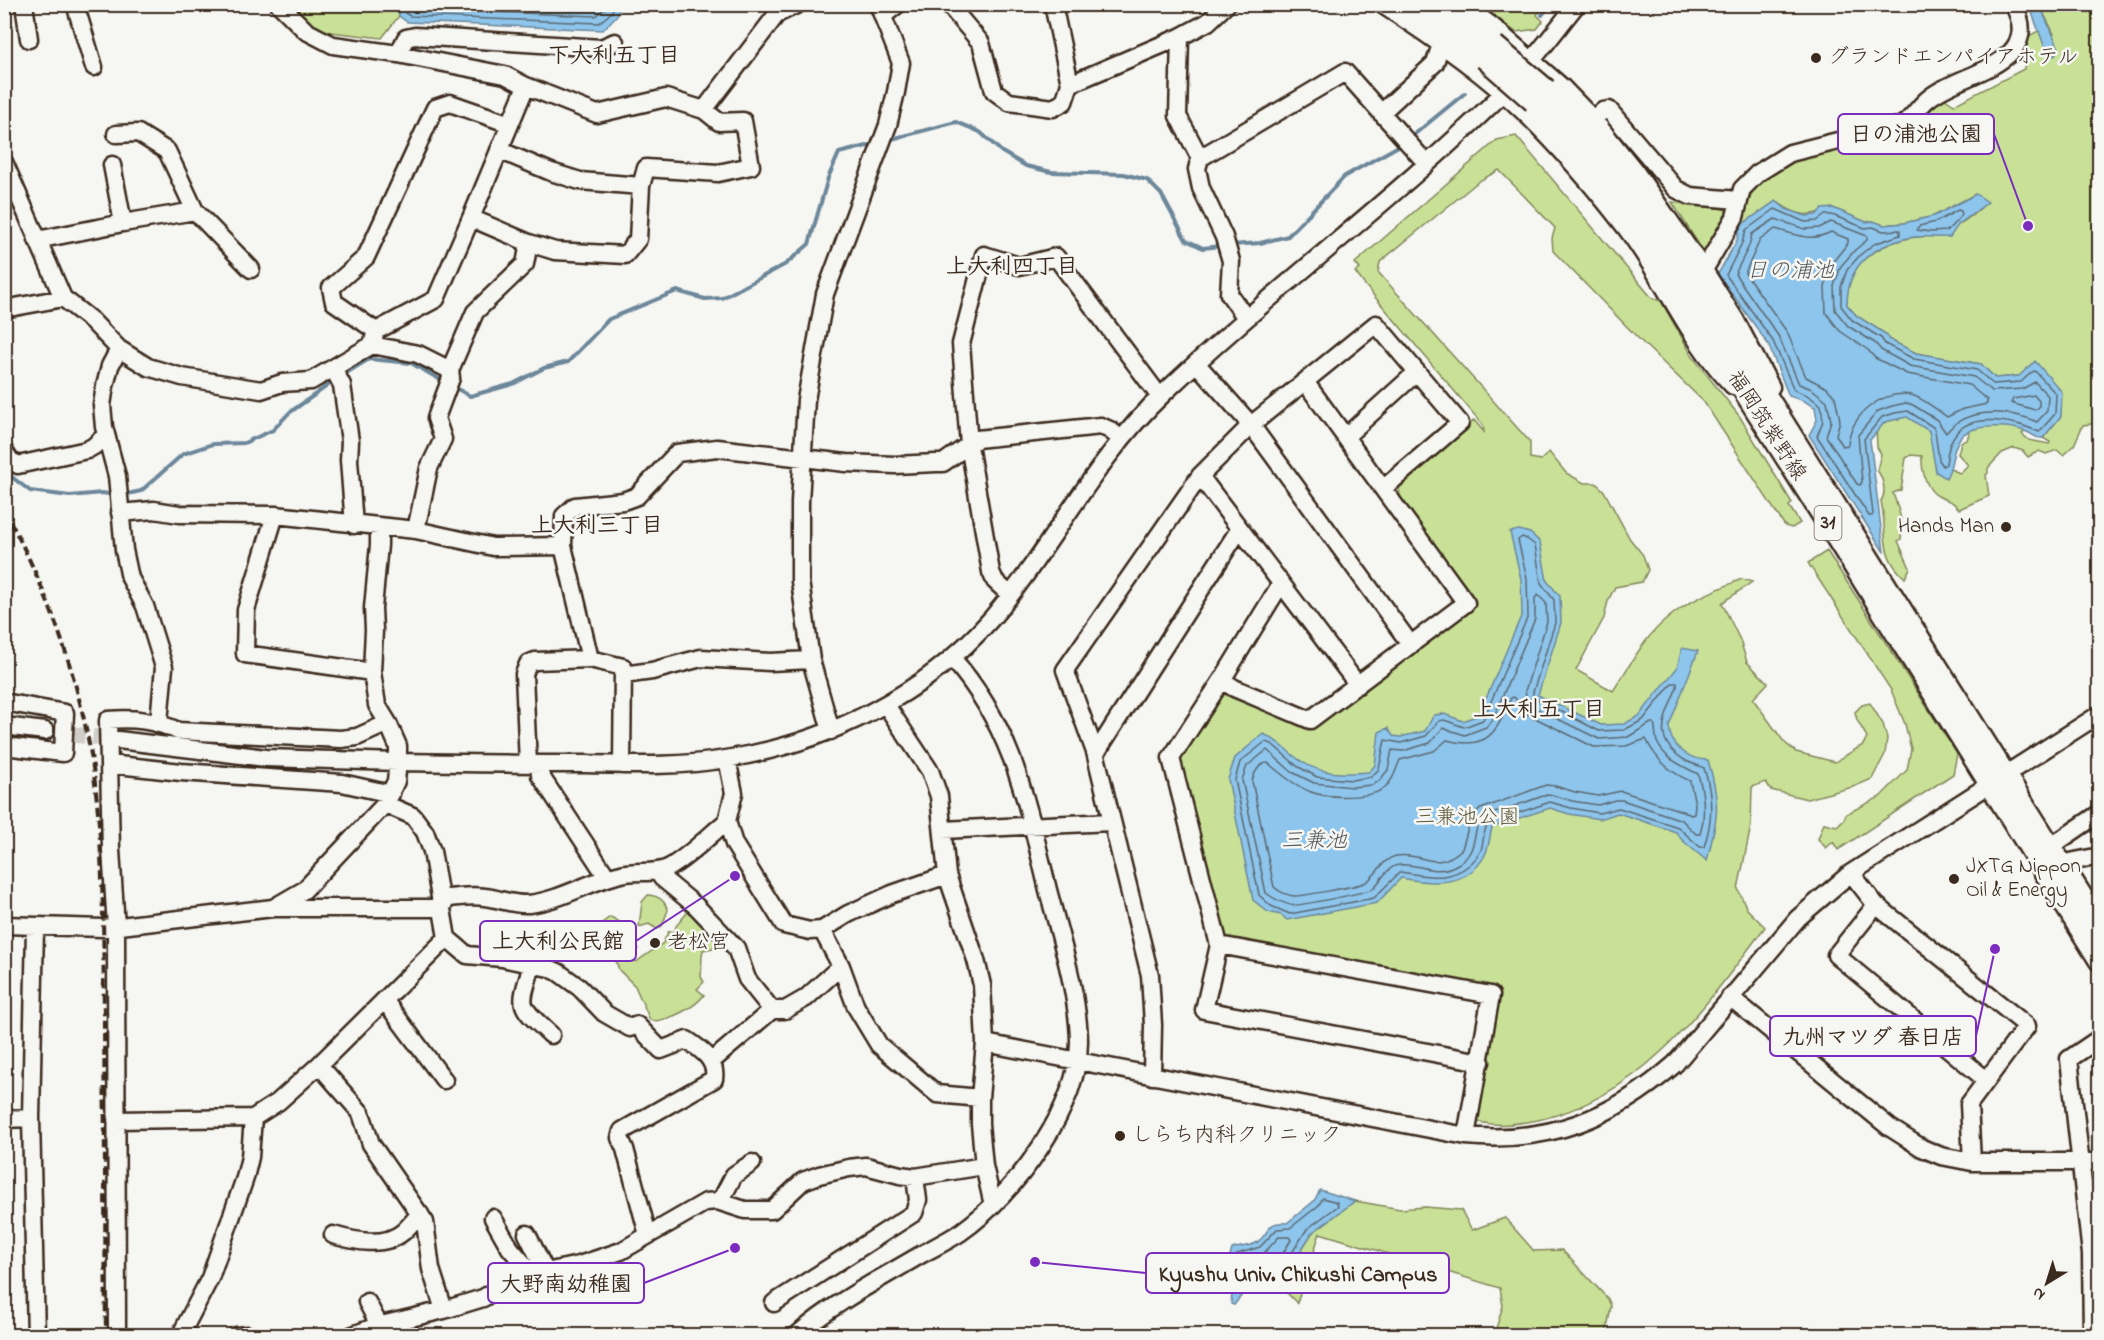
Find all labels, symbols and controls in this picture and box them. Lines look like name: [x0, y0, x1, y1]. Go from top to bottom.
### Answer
district label: 下大利五丁目: [548, 41, 680, 73]
place label: グランドエンパイアホテル: [1828, 43, 2078, 73]
marker: グランドエンパイアホテル: [1809, 51, 1823, 65]
callout: 日の浦池公園: [1838, 114, 1994, 154]
text: 日の浦池公園: [1850, 120, 1982, 152]
district label: 上大利四丁目: [946, 252, 1078, 284]
water label: 日の浦池: [1746, 256, 1835, 288]
street label: 福岡筑紫野線: [1719, 365, 1813, 487]
road number: 31: [1814, 506, 1842, 540]
district label: 上大利三丁目: [531, 511, 663, 543]
place label: Hands Man: [1898, 512, 1994, 542]
marker: Hands Man: [1999, 520, 2013, 534]
district label: 上大利五丁目: [1473, 695, 1605, 727]
park label: 三兼池公園: [1415, 803, 1520, 833]
water label: 三兼池: [1281, 826, 1348, 858]
place label: JXTG Nippon Oil & Energy: [1966, 852, 2081, 908]
marker: JXTG Nippon Oil & Energy: [1947, 872, 1961, 886]
callout: 上大利公民館: [480, 921, 636, 961]
text: 上大利公民館: [492, 927, 624, 959]
place label: 老松宮: [667, 928, 730, 958]
marker: 老松宮: [648, 936, 662, 950]
callout: 九州マツダ 春日店: [1770, 1016, 1976, 1056]
text: 九州マツダ 春日店: [1782, 1023, 1964, 1055]
place label: しらち内科クリニック: [1132, 1121, 1341, 1151]
marker: しらち内科クリニック: [1113, 1129, 1127, 1143]
callout: Kyushu Univ. Chikushi Campus: [1146, 1253, 1449, 1293]
north arrow: [2017, 1253, 2077, 1313]
text: Kyushu Univ. Chikushi Campus: [1159, 1260, 1437, 1293]
callout: 大野南幼稚園: [488, 1263, 644, 1303]
text: 大野南幼稚園: [500, 1270, 632, 1302]
text: N: [2027, 1280, 2051, 1306]

